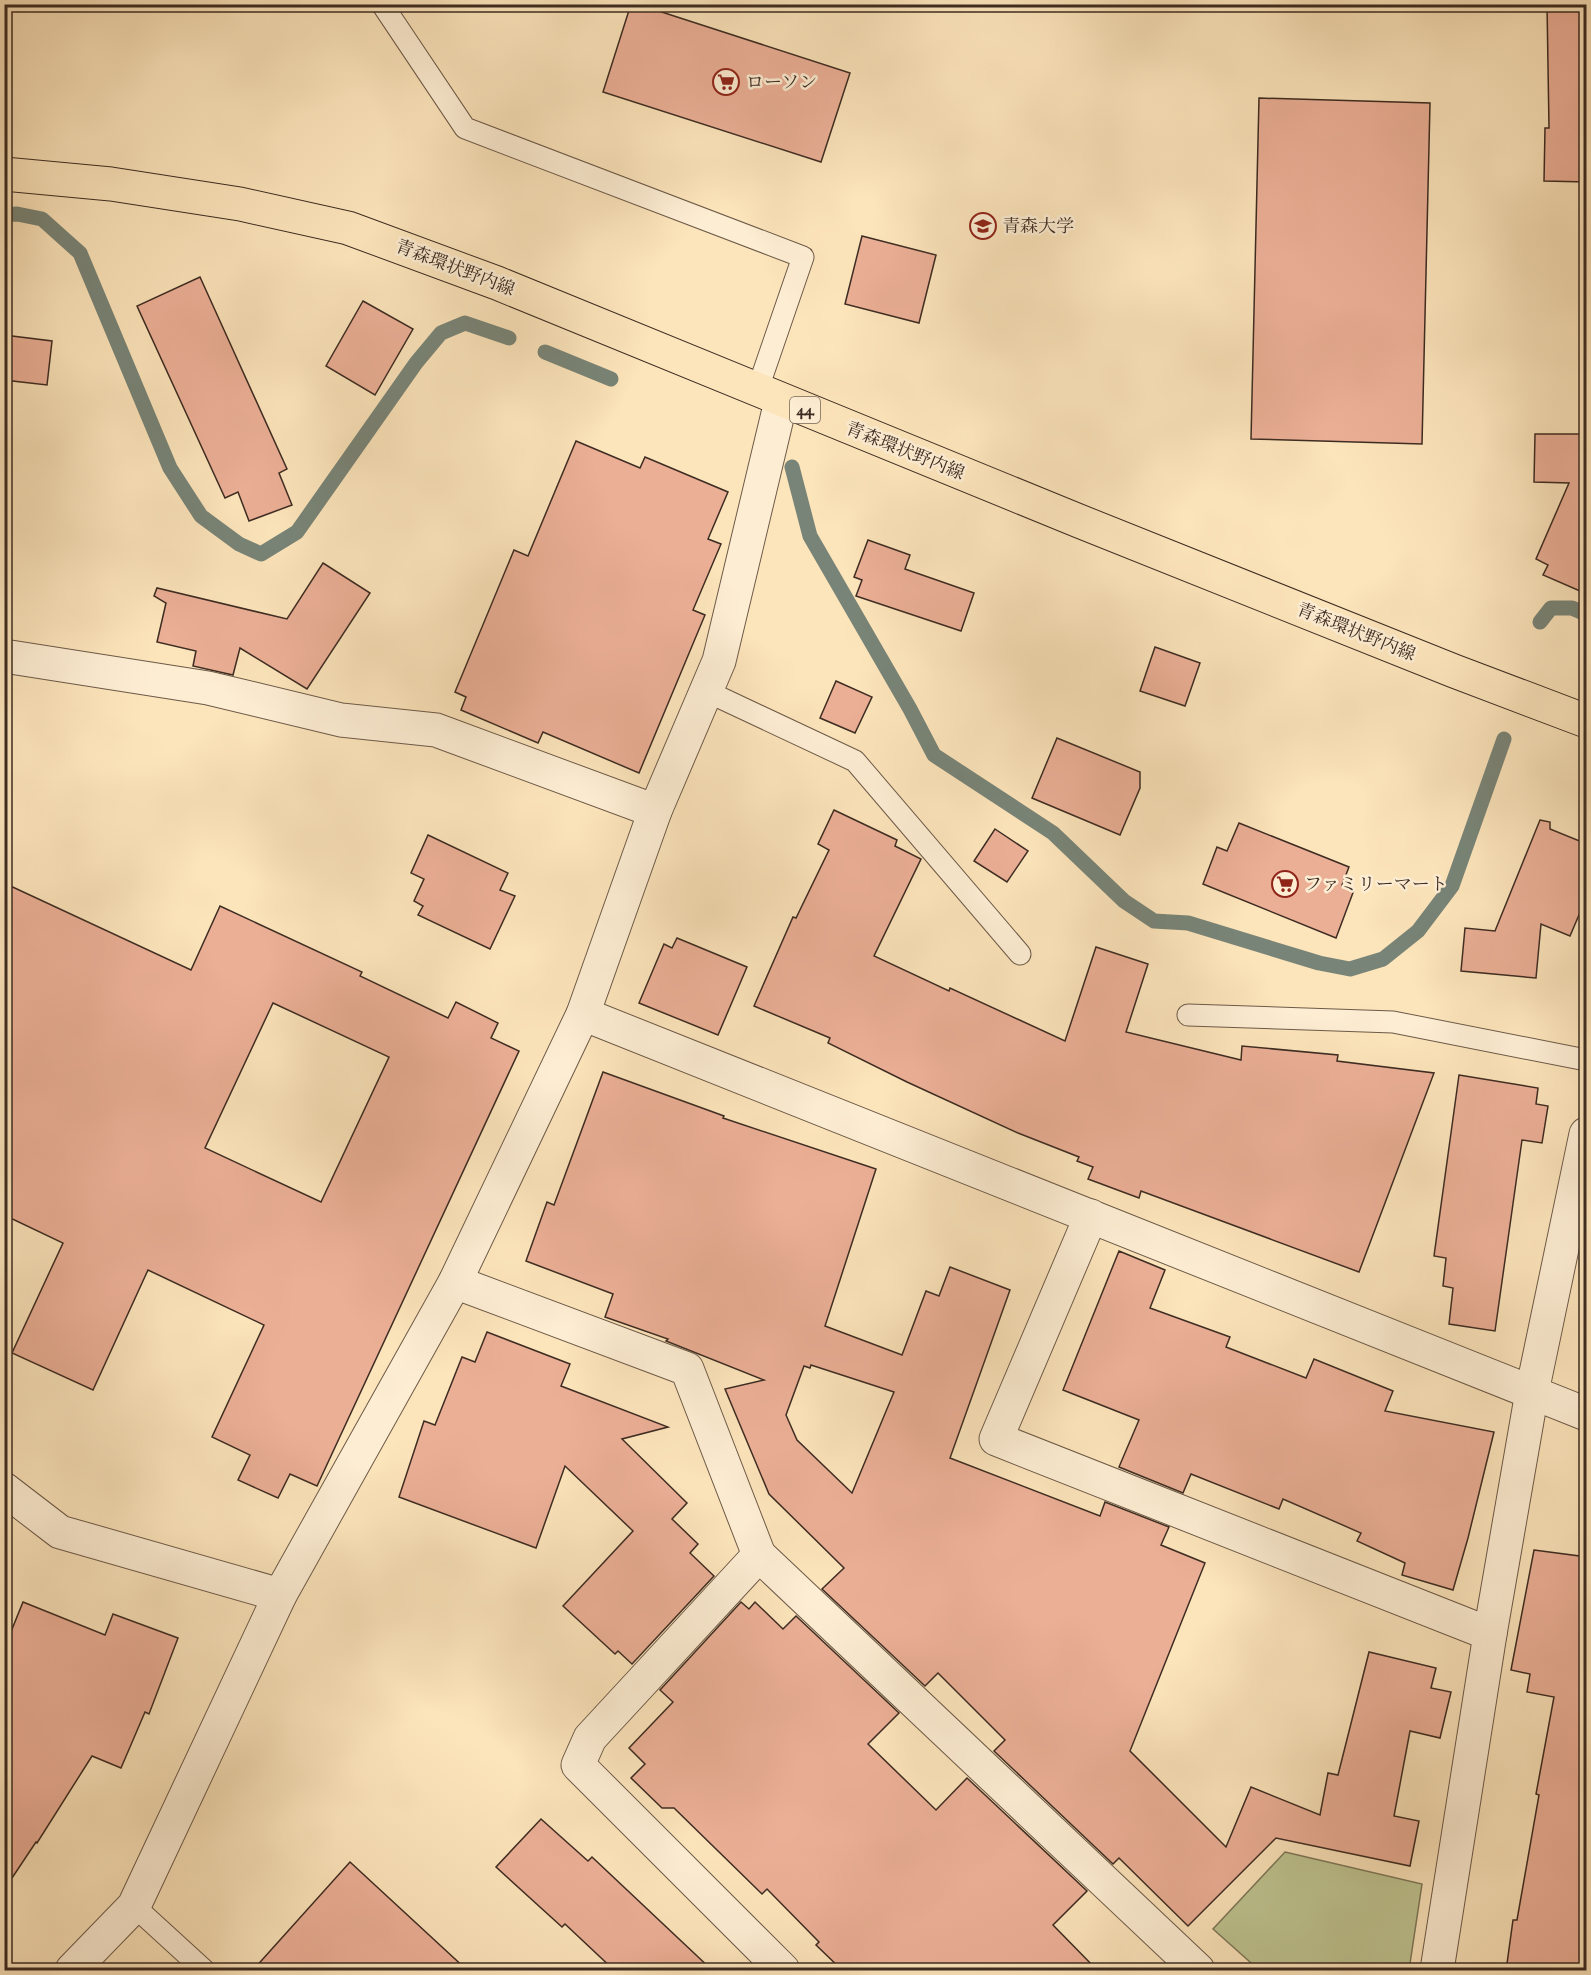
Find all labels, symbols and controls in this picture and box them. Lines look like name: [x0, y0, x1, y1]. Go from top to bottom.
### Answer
supermarket icon: ローソン: [711, 67, 741, 97]
place label: ローソン: [746, 71, 817, 94]
school or university icon: 青森大学: [968, 211, 998, 241]
place label: 青森大学: [1002, 215, 1074, 238]
street label: 青森環状野内線: [392, 235, 518, 301]
road number: 44: [790, 397, 820, 423]
street label: 青森環状野内線: [842, 417, 968, 485]
street label: 青森環状野内線: [1293, 598, 1419, 666]
supermarket icon: ファミリーマート: [1270, 869, 1300, 899]
place label: ファミリーマート: [1304, 873, 1448, 896]

